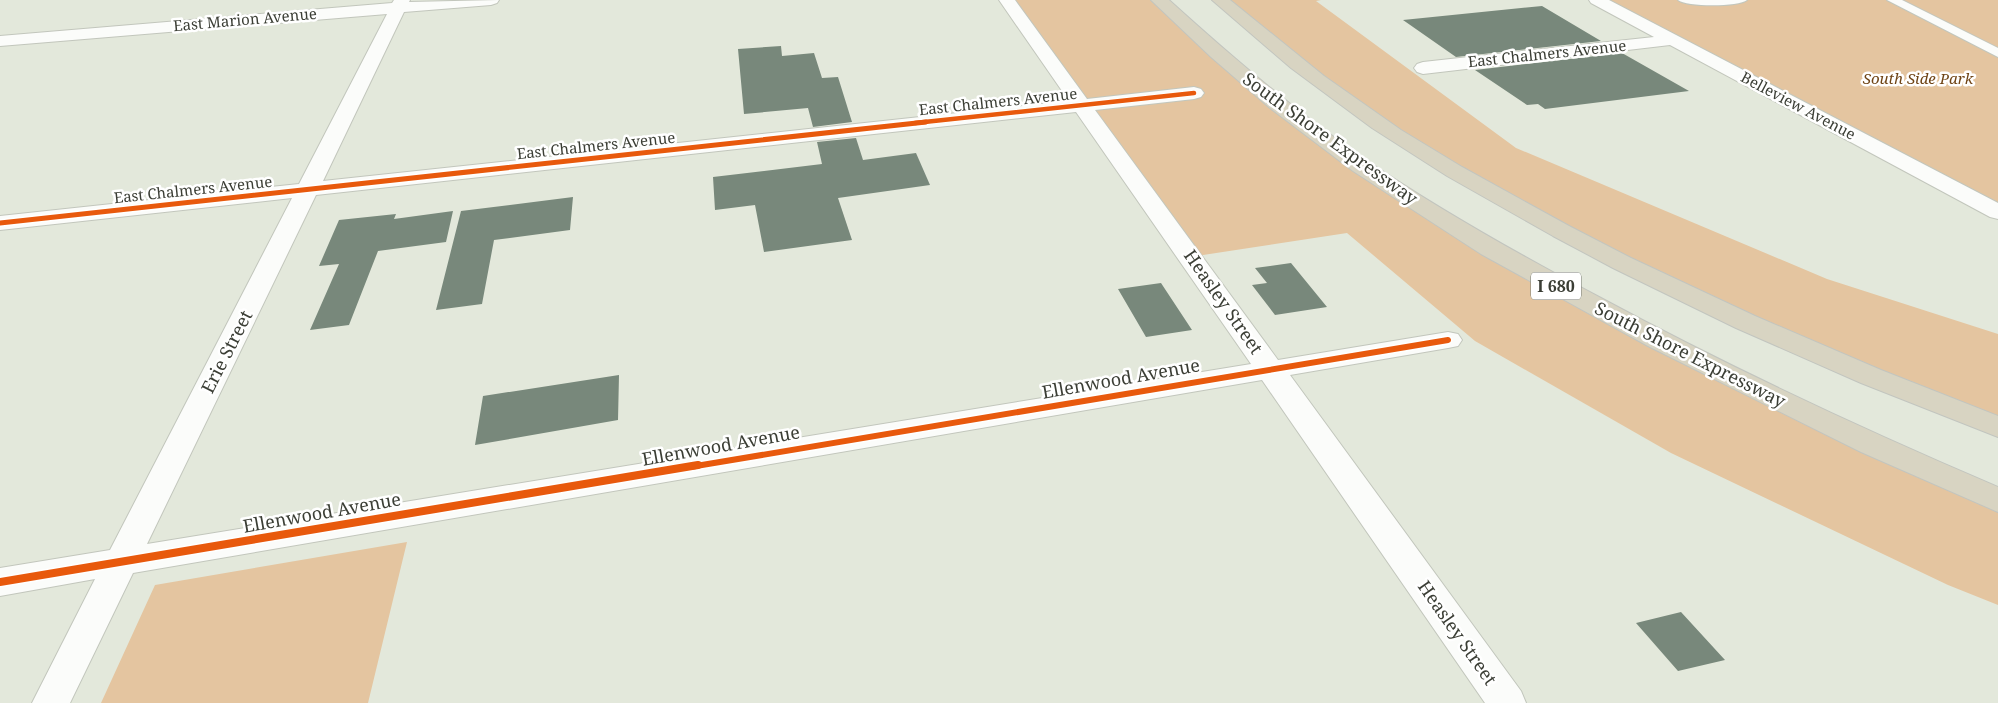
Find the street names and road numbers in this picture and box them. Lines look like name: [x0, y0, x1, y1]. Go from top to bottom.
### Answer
street label: East Marion Avenue: [172, 3, 317, 35]
street label: East Chalmers Avenue: [1467, 35, 1627, 71]
street label: South Shore Expressway: [1238, 66, 1424, 210]
street label: Belleview Avenue: [1738, 66, 1859, 144]
street label: East Chalmers Avenue: [918, 83, 1078, 119]
street label: East Chalmers Avenue: [516, 127, 676, 163]
street label: East Chalmers Avenue: [113, 171, 273, 207]
street label: Heasley Street: [1179, 244, 1269, 358]
road number: I 680: [1531, 272, 1581, 300]
street label: South Shore Expressway: [1591, 296, 1791, 413]
street label: Erie Street: [195, 306, 257, 397]
street label: Ellenwood Avenue: [1040, 352, 1202, 404]
street label: Ellenwood Avenue: [640, 419, 802, 471]
street label: Ellenwood Avenue: [241, 486, 403, 538]
street label: Heasley Street: [1413, 575, 1503, 689]

